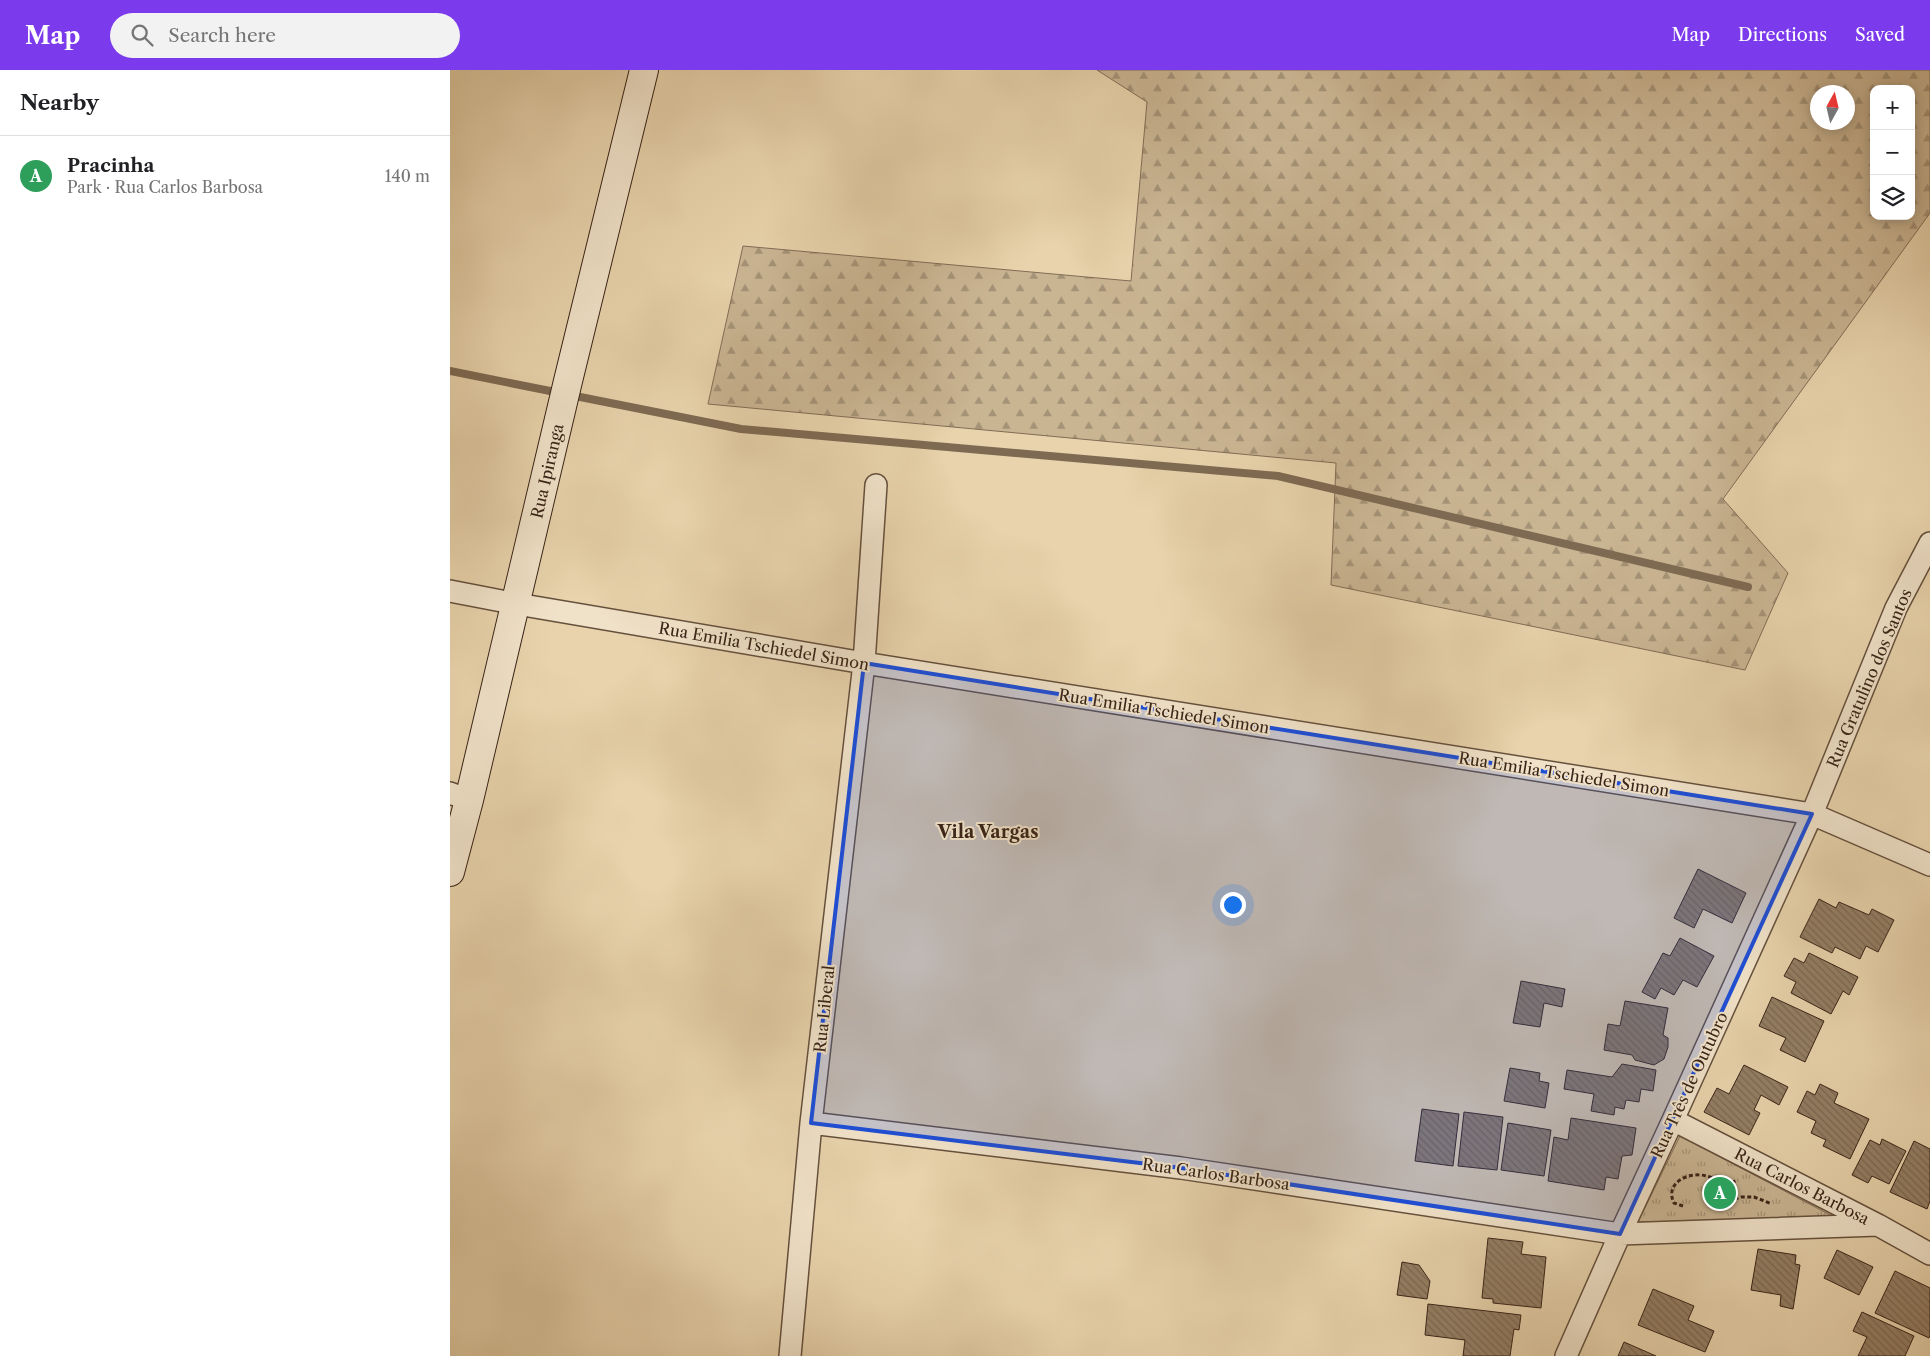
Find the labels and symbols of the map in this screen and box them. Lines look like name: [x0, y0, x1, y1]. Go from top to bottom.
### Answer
north arrow: [1810, 85, 1855, 130]
street label: Rua Ipiranga: [526, 421, 568, 520]
street label: Rua Gratulino dos Santos: [1822, 585, 1916, 770]
street label: Rua Emilia Tschiedel Simon: [657, 618, 871, 674]
street label: Rua Emilia Tschiedel Simon: [1057, 684, 1271, 738]
street label: Rua Emilia Tschiedel Simon: [1457, 747, 1671, 801]
district label: Vila Vargas: [937, 821, 1039, 843]
your location: [1220, 892, 1246, 918]
street label: Rua Liberal: [809, 964, 839, 1054]
street label: Rua Três de Outubro: [1646, 1009, 1732, 1161]
street label: Rua Carlos Barbosa: [1731, 1143, 1873, 1229]
street label: Rua Carlos Barbosa: [1141, 1154, 1292, 1194]
pin: A: [1704, 1174, 1736, 1212]

